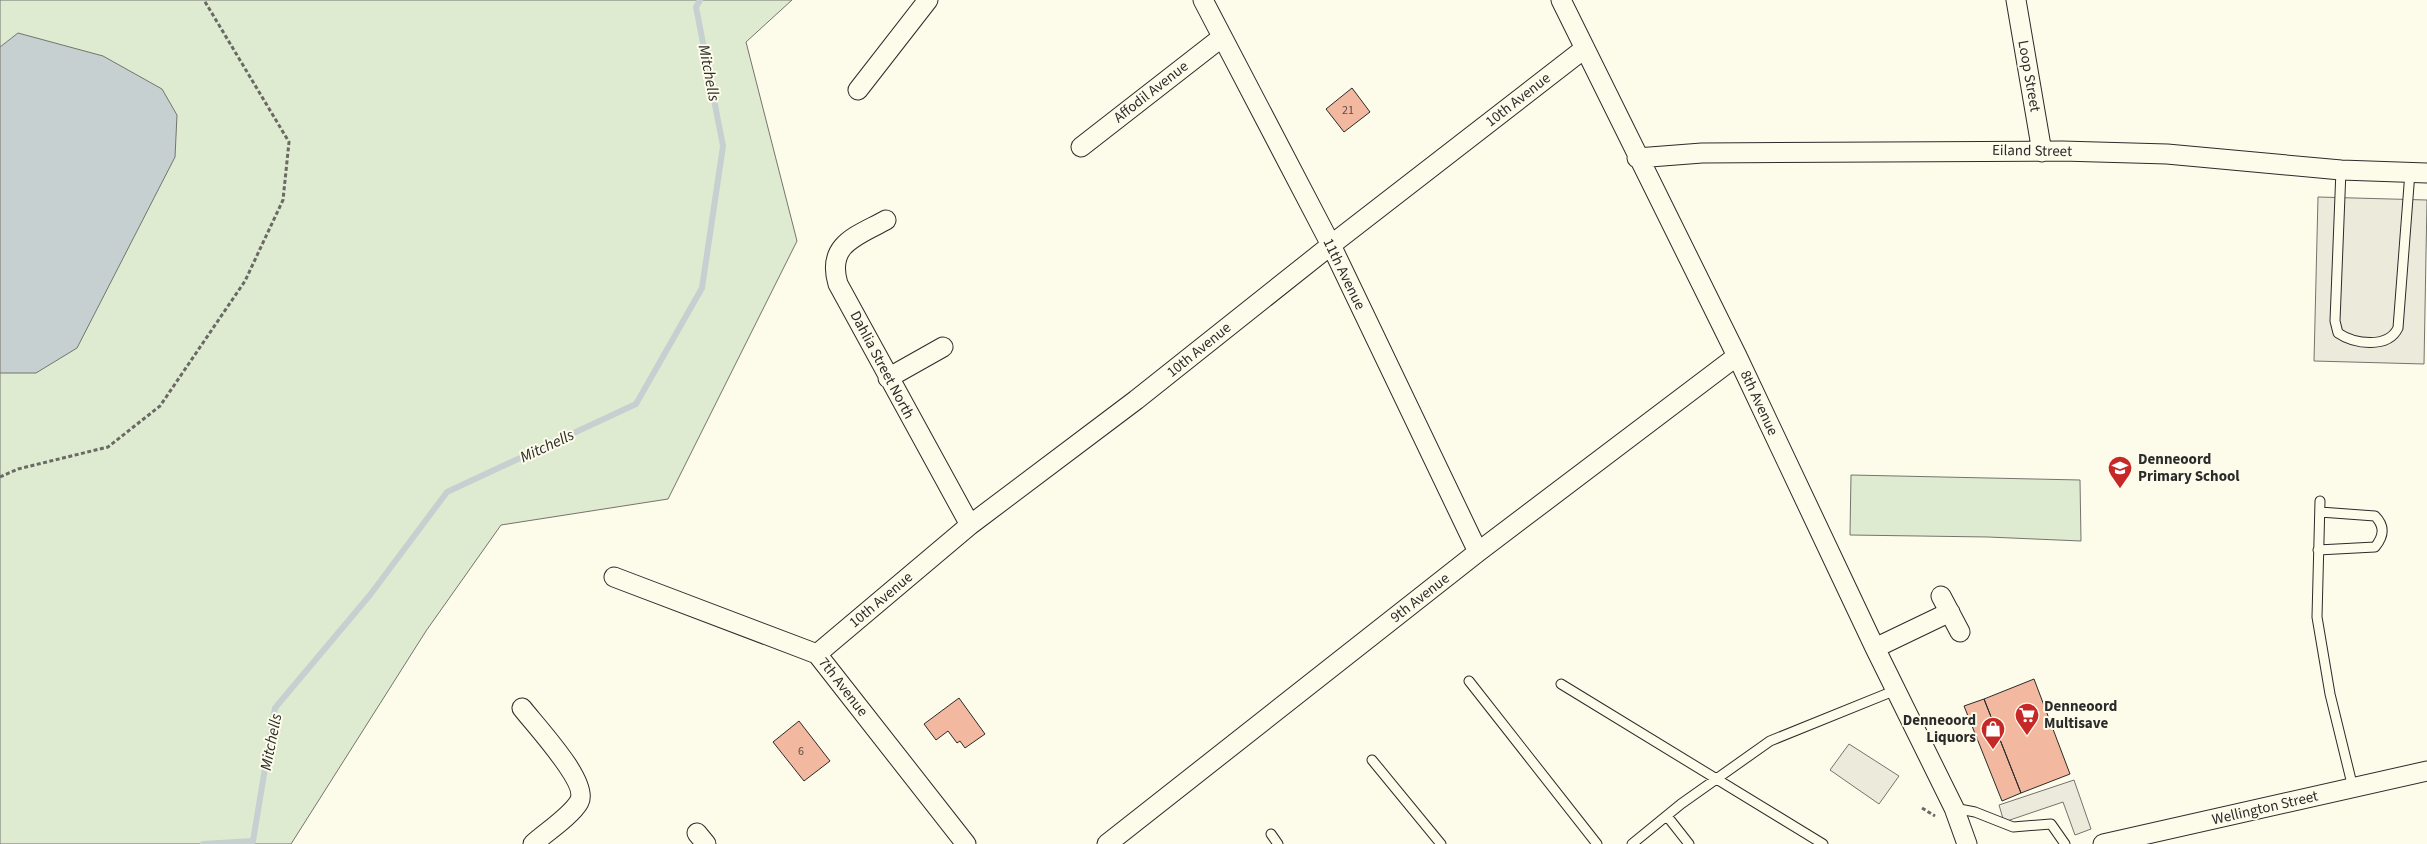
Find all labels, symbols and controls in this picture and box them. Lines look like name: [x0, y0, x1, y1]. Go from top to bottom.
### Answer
street label: Loop Street: [2012, 39, 2046, 113]
water label: Mitchells: [693, 43, 725, 104]
street label: Affodil Avenue: [1109, 56, 1193, 128]
street label: 10th Avenue: [1481, 68, 1555, 132]
house number: 21: [1342, 102, 1354, 119]
street label: Eiland Street: [1992, 140, 2072, 162]
street label: 11th Avenue: [1318, 235, 1370, 313]
street label: Dahlia Street North: [845, 307, 919, 423]
street label: 10th Avenue: [1162, 317, 1236, 383]
street label: 8th Avenue: [1735, 367, 1783, 439]
water label: Mitchells: [516, 424, 578, 468]
place label: Denneoord Primary School: [2138, 449, 2240, 487]
school or university icon: Denneoord Primary School: [2107, 455, 2133, 489]
street label: 10th Avenue: [845, 567, 917, 633]
street label: 9th Avenue: [1386, 568, 1454, 628]
street label: 7th Avenue: [813, 653, 873, 721]
place label: Denneoord Multisave: [2044, 696, 2117, 734]
supermarket icon: Denneoord Multisave: [2014, 702, 2040, 736]
place label: Denneoord Liquors: [1903, 710, 1976, 748]
water label: Mitchells: [255, 711, 287, 772]
shop icon: Denneoord Liquors: [1980, 716, 2006, 750]
house number: 6: [798, 743, 804, 760]
street label: Wellington Street: [2210, 786, 2320, 830]

